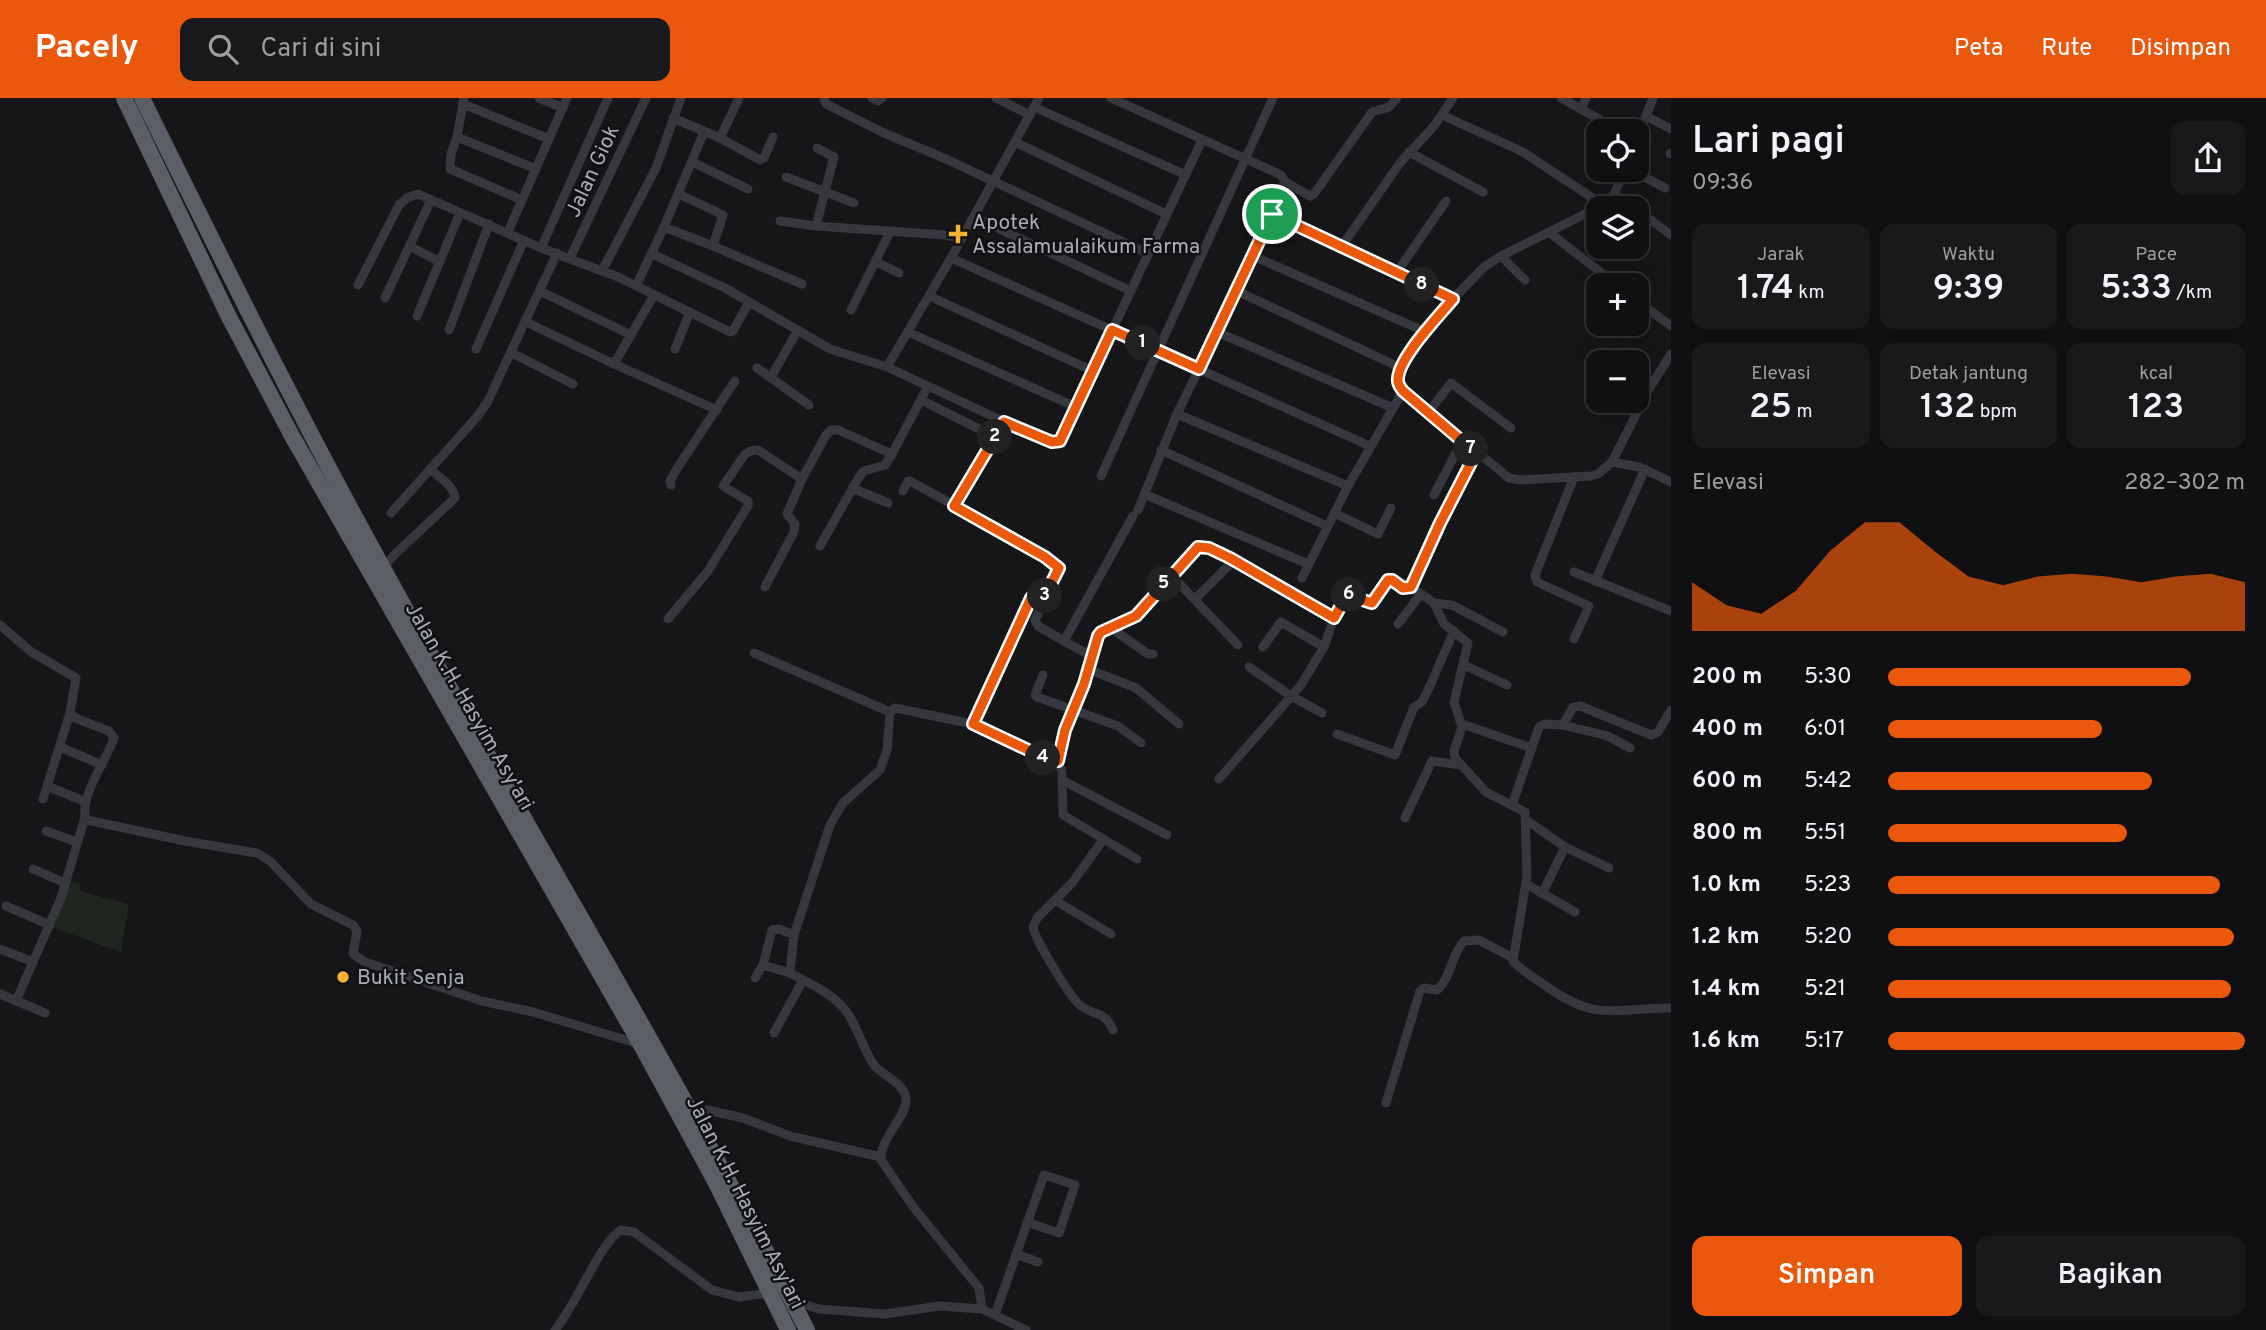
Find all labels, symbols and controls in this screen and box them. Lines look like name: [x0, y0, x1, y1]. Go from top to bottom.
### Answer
search box: [180, 18, 670, 81]
text: Pacely: [35, 28, 138, 70]
icon: search: [204, 30, 242, 68]
text: Cari di sini: [260, 33, 381, 66]
text: Peta: [1954, 34, 2003, 64]
text: Rute: [2041, 34, 2092, 64]
text: Disimpan: [2130, 34, 2231, 64]
text: Lari pagi: [1692, 118, 1845, 167]
map controls: [1586, 119, 1649, 413]
button: locate: [1586, 119, 1649, 182]
street label: Jalan Giok: [560, 121, 626, 222]
button: share: [2171, 121, 2245, 195]
text: 09:36: [1692, 169, 1753, 198]
pin: [1242, 184, 1302, 244]
icon: arrive: [1253, 195, 1291, 233]
button: layers: [1586, 196, 1649, 259]
place label: Apotek Assalamualaikum Farma: [972, 210, 1200, 261]
marker: Apotek Assalamualaikum Farma: [950, 226, 966, 242]
text: Jarak: [1757, 243, 1805, 267]
text: Waktu: [1942, 243, 1995, 267]
text: Pace: [2135, 243, 2177, 267]
text: 1.74: [1737, 267, 1794, 311]
text: 9:39: [1933, 267, 2004, 311]
text: 5:33: [2100, 267, 2172, 311]
pin: 8: [1404, 268, 1440, 302]
text: 8: [1416, 272, 1427, 296]
button: +: [1586, 273, 1649, 336]
text: km: [1794, 281, 1825, 305]
text: /km: [2172, 281, 2212, 305]
pin: 1: [1126, 326, 1160, 360]
text: 1: [1139, 330, 1146, 354]
button: −: [1586, 350, 1649, 413]
text: Elevasi: [1751, 362, 1810, 386]
text: Detak jantung: [1909, 362, 2028, 386]
text: kcal: [2139, 362, 2173, 386]
text: 25: [1749, 386, 1792, 430]
text: 132: [1920, 386, 1975, 430]
text: 123: [2128, 386, 2184, 430]
text: m: [1792, 400, 1813, 424]
text: bpm: [1975, 400, 2017, 424]
pin: 2: [978, 420, 1012, 454]
text: 2: [989, 424, 1000, 448]
pin: 7: [1454, 432, 1488, 466]
text: 7: [1465, 436, 1476, 460]
text: Elevasi: [1692, 469, 1764, 498]
text: 282–302 m: [2124, 469, 2245, 498]
pin: 5: [1146, 566, 1182, 602]
text: 5: [1158, 571, 1169, 595]
pin: 3: [1028, 578, 1062, 614]
pin: 6: [1332, 578, 1366, 612]
text: 6: [1343, 582, 1354, 606]
text: 3: [1039, 583, 1050, 607]
street label: Jalan K.H. Hasyim Asy'ari: [398, 598, 539, 816]
text: 200 m: [1692, 663, 1762, 692]
text: 5:30: [1804, 663, 1852, 692]
text: 400 m: [1692, 715, 1763, 744]
text: 6:01: [1804, 715, 1846, 744]
pin: 4: [1026, 740, 1060, 776]
text: 4: [1036, 745, 1049, 769]
text: 600 m: [1692, 767, 1762, 796]
text: 5:42: [1804, 767, 1852, 796]
text: 800 m: [1692, 819, 1762, 848]
text: 5:51: [1804, 819, 1846, 848]
text: 1.0 km: [1692, 871, 1761, 900]
text: 5:23: [1804, 871, 1851, 900]
text: 1.2 km: [1692, 923, 1760, 952]
text: 5:20: [1804, 923, 1852, 952]
place label: Bukit Senja: [357, 965, 465, 992]
marker: Bukit Senja: [335, 969, 351, 985]
text: 1.4 km: [1692, 975, 1760, 1004]
text: 5:21: [1804, 975, 1846, 1004]
text: 1.6 km: [1692, 1027, 1760, 1056]
text: 5:17: [1804, 1027, 1844, 1056]
street label: Jalan K.H. Hasyim Asy'ari: [679, 1092, 810, 1314]
button: Simpan: [1692, 1236, 1962, 1316]
button: Bagikan: [1976, 1236, 2245, 1316]

